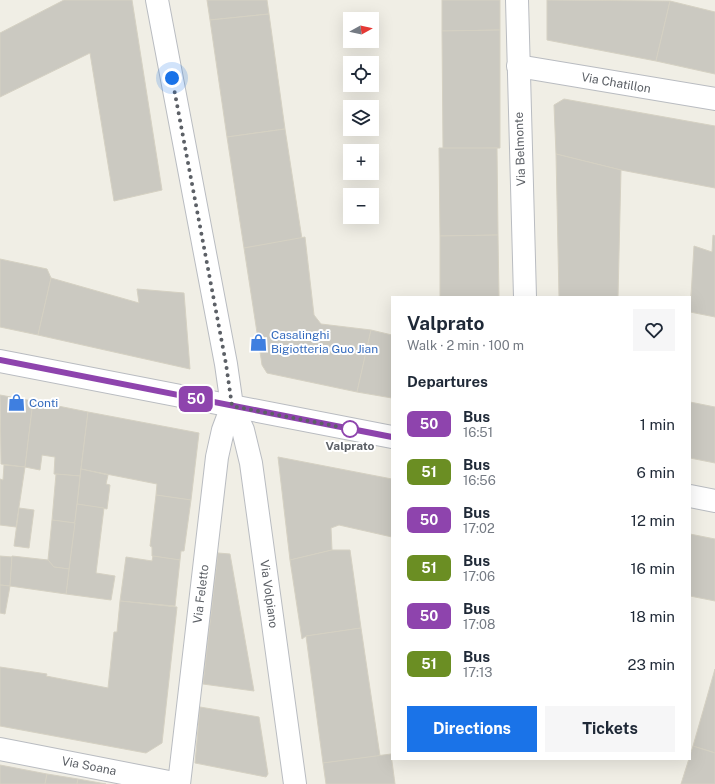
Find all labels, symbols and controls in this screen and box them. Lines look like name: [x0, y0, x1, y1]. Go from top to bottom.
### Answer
north arrow: [343, 12, 379, 48]
map controls: [343, 12, 379, 224]
button: locate: [343, 56, 379, 92]
your location: [162, 68, 182, 88]
street label: Via Chatillon: [580, 70, 652, 96]
button: layers: [343, 100, 379, 136]
street label: Via Belmonte: [512, 111, 528, 186]
button: +: [343, 144, 379, 180]
button: −: [343, 188, 379, 224]
button: heart: [633, 309, 675, 351]
text: Valprato: [407, 312, 484, 334]
place label: Casalinghi Bigiotteria Guo Jian: [271, 328, 378, 356]
shop icon: Casalinghi Bigiotteria Guo Jian: [248, 332, 268, 352]
text: Walk · 2 min · 100 m: [407, 338, 524, 353]
text: Departures: [407, 373, 488, 390]
line badge: 50: [178, 386, 214, 412]
text: 50: [187, 391, 205, 407]
shop icon: Conti: [6, 393, 26, 413]
place label: Conti: [29, 396, 58, 410]
text: Bus: [463, 408, 490, 425]
text: 50: [420, 416, 438, 432]
text: 1 min: [640, 416, 675, 433]
marker: Valprato: [341, 420, 359, 438]
text: 16:51: [463, 425, 493, 440]
place label: Valprato: [326, 439, 375, 453]
text: Bus: [463, 456, 490, 473]
text: 51: [421, 464, 437, 480]
text: 6 min: [637, 464, 675, 481]
text: 16:56: [463, 473, 496, 488]
text: Bus: [463, 504, 490, 521]
text: 50: [420, 512, 438, 528]
text: 12 min: [631, 512, 675, 529]
text: 17:02: [463, 521, 495, 536]
text: Bus: [463, 552, 490, 569]
street label: Via Volpiano: [257, 559, 281, 629]
text: 51: [421, 560, 437, 576]
text: 16 min: [630, 560, 675, 577]
street label: Via Feletto: [190, 563, 212, 624]
text: 17:06: [463, 569, 495, 584]
text: Bus: [463, 600, 490, 617]
text: 50: [420, 608, 438, 624]
text: 18 min: [630, 608, 675, 625]
text: 17:08: [463, 617, 495, 632]
text: Bus: [463, 648, 490, 665]
text: 51: [421, 656, 437, 672]
text: 23 min: [628, 656, 675, 673]
text: 17:13: [463, 665, 493, 680]
button: Directions: [407, 706, 537, 752]
button: Tickets: [545, 706, 675, 752]
street label: Via Soana: [60, 754, 118, 778]

